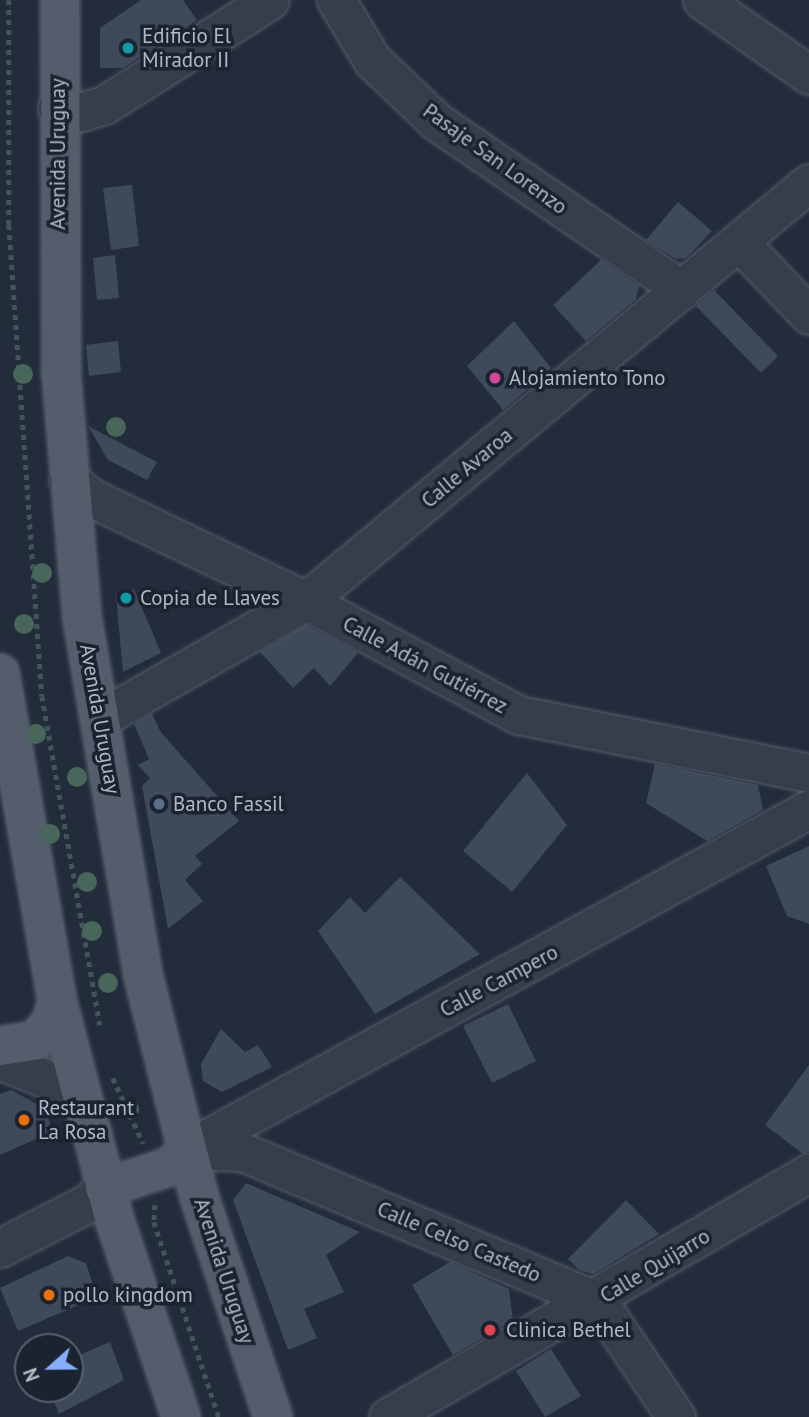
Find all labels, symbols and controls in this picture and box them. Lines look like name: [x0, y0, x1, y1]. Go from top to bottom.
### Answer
place label: Edificio El Mirador II: [142, 23, 231, 73]
marker: Edificio El Mirador II: [120, 40, 136, 56]
street label: Avenida Uruguay: [45, 78, 71, 230]
street label: Pasaje San Lorenzo: [418, 98, 572, 220]
place label: Alojamiento Tono: [509, 365, 666, 391]
marker: Alojamiento Tono: [487, 370, 503, 386]
street label: Calle Avaroa: [416, 423, 518, 513]
place label: Copia de Llaves: [140, 585, 280, 611]
marker: Copia de Llaves: [118, 590, 134, 606]
street label: Calle Adán Gutiérrez: [338, 611, 512, 719]
street label: Avenida Uruguay: [74, 642, 126, 796]
place label: Banco Fassil: [173, 791, 284, 817]
marker: Banco Fassil: [151, 796, 167, 812]
street label: Calle Campero: [436, 939, 562, 1023]
place label: Restaurant La Rosa: [38, 1095, 134, 1145]
marker: Restaurant La Rosa: [16, 1112, 32, 1128]
street label: Avenida Uruguay: [189, 1195, 259, 1347]
street label: Calle Celso Castedo: [373, 1196, 545, 1288]
street label: Calle Quijarro: [596, 1223, 714, 1309]
place label: pollo kingdom: [63, 1282, 193, 1308]
marker: pollo kingdom: [41, 1287, 57, 1303]
place label: Clinica Bethel: [506, 1317, 631, 1343]
marker: Clinica Bethel: [480, 1320, 500, 1340]
north arrow: [14, 1333, 84, 1403]
text: N: [18, 1365, 45, 1385]

